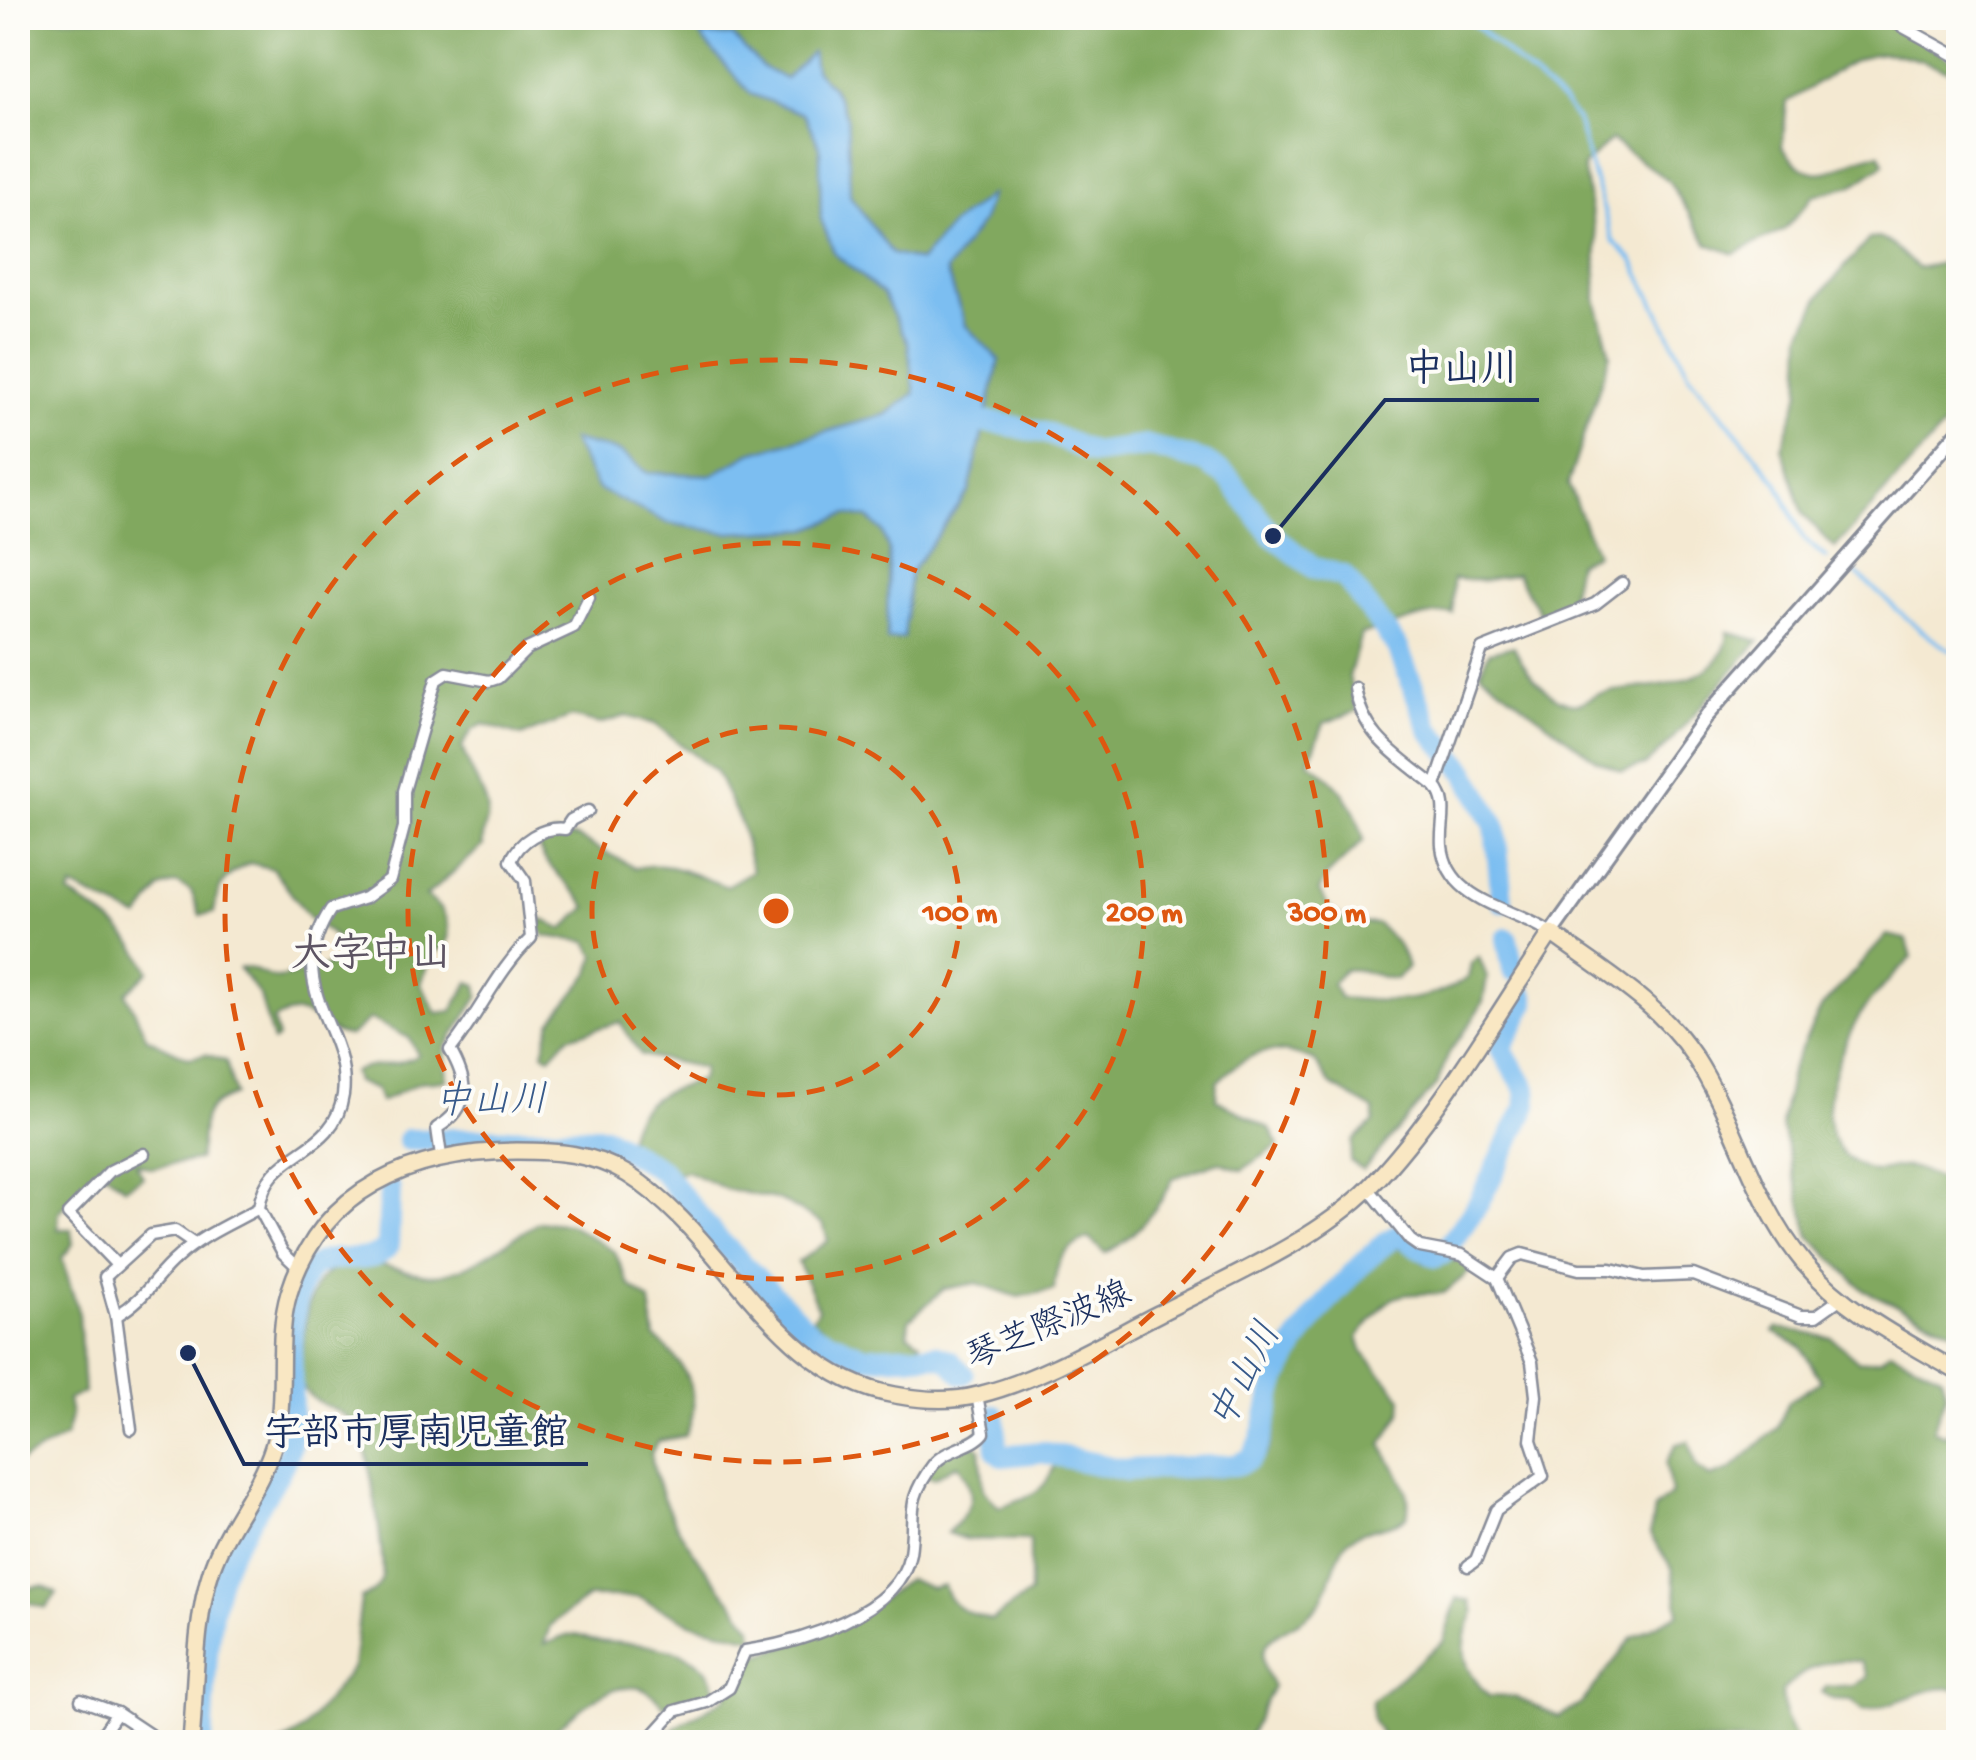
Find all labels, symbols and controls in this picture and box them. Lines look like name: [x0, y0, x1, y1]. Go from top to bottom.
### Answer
callout: 中山川: [1385, 332, 1539, 400]
text: 中山川: [1405, 348, 1519, 395]
centre of rings: [758, 893, 794, 929]
text: 100 m: [922, 898, 998, 933]
text: 200 m: [1105, 898, 1183, 933]
text: 300 m: [1287, 898, 1367, 933]
district label: 大字中山: [291, 931, 451, 981]
water label: 中山川: [434, 1078, 548, 1127]
street label: 琴芝際波線: [961, 1273, 1139, 1381]
water label: 中山川: [1200, 1315, 1293, 1438]
callout: 宇部市厚南児童館: [244, 1396, 588, 1464]
text: 宇部市厚南児童館: [264, 1412, 568, 1459]

